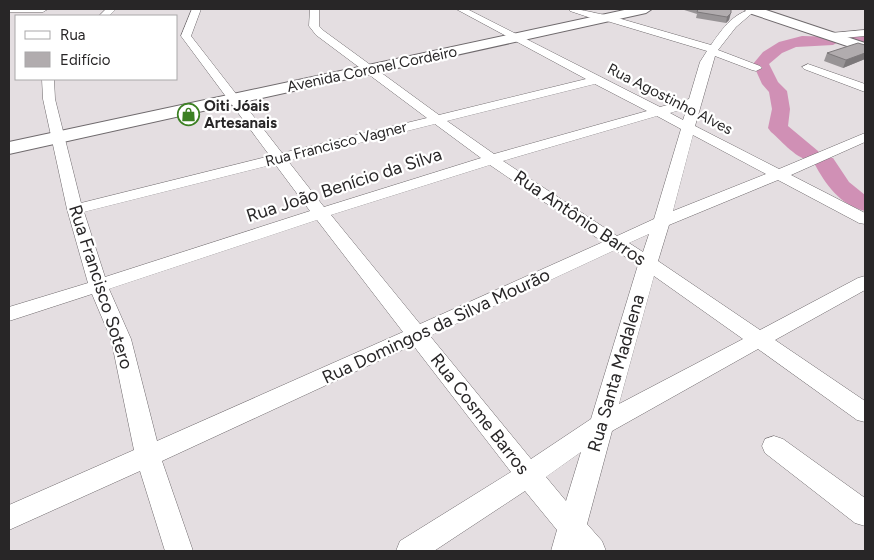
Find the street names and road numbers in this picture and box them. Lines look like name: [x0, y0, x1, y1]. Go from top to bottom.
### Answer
street label: Avenida Coronel Cordeiro: [285, 42, 459, 96]
street label: Rua Agostinho Alves: [604, 60, 736, 138]
street label: Rua Francisco Vagner: [263, 118, 409, 170]
street label: Rua João Benício da Silva: [243, 143, 445, 227]
street label: Rua Antônio Barros: [510, 166, 650, 270]
street label: Rua Francisco Sotero: [64, 202, 138, 372]
street label: Rua Domingos da Silva Mourão: [319, 263, 553, 389]
street label: Rua Santa Madalena: [583, 292, 649, 454]
street label: Rua Cosme Barros: [426, 349, 534, 479]

